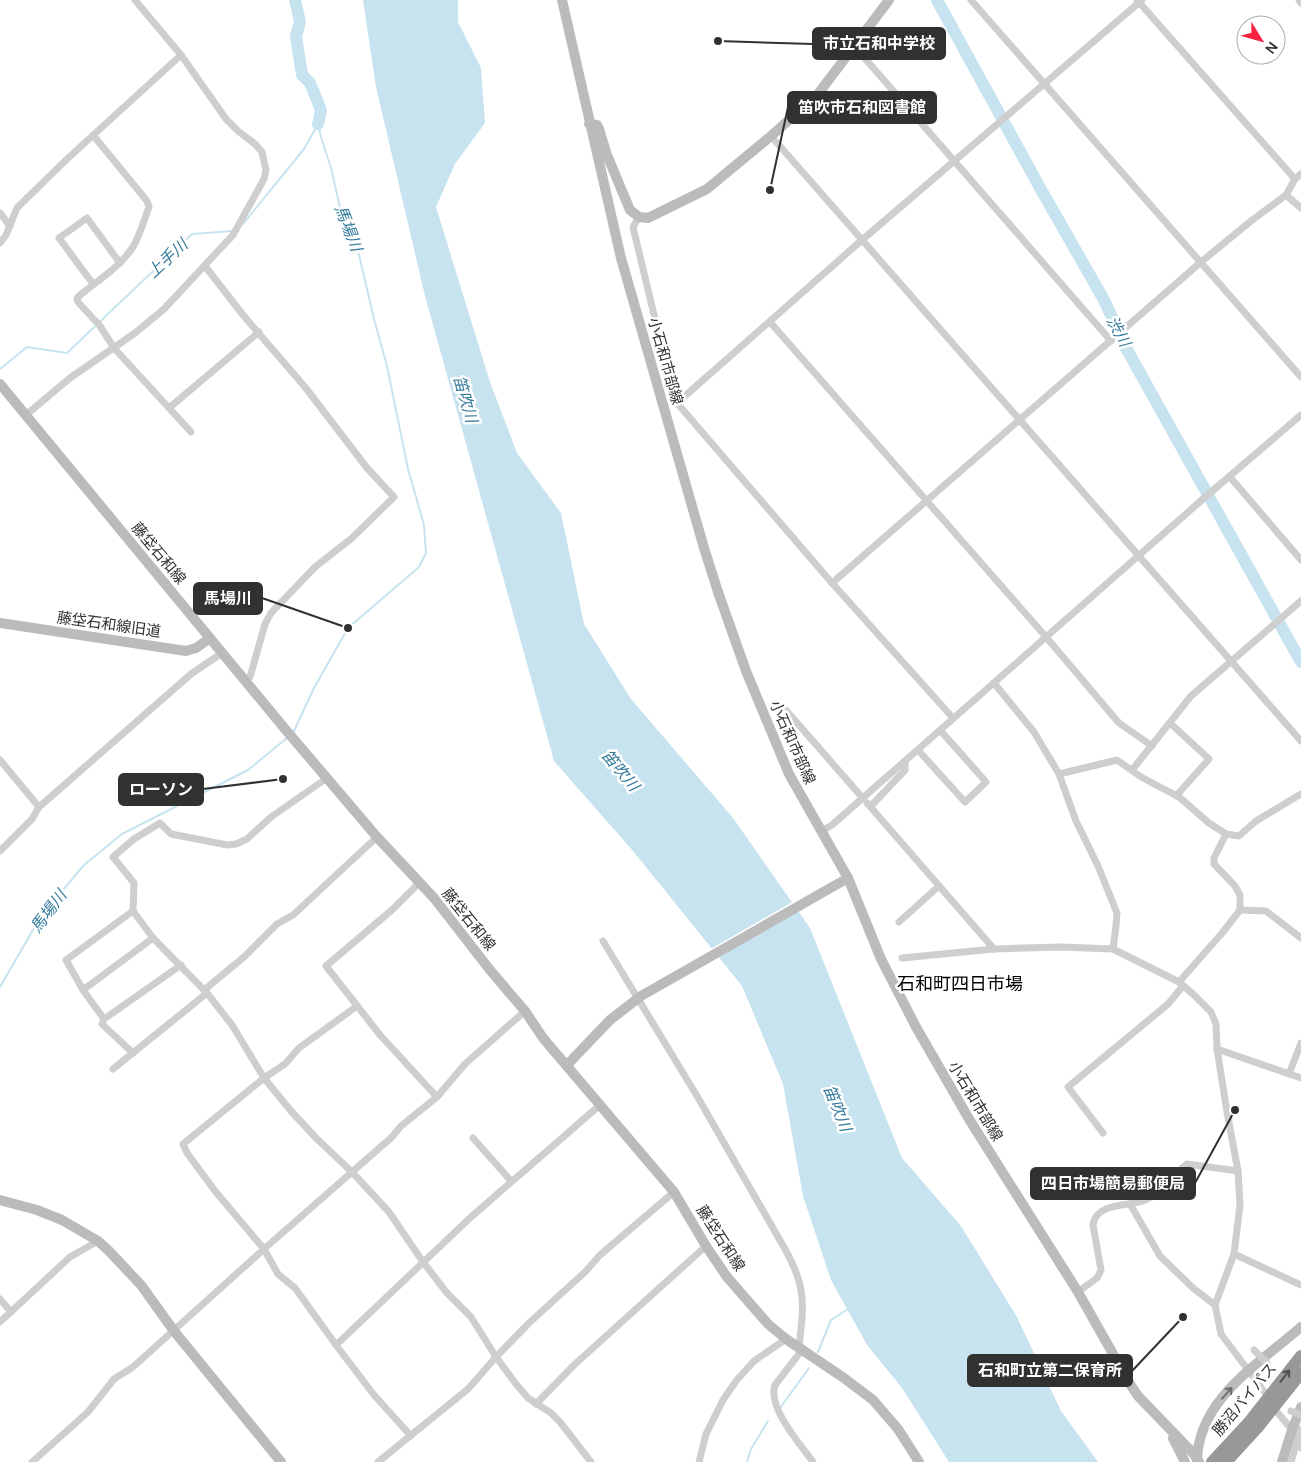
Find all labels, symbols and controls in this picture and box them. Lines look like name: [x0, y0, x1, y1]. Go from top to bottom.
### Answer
north arrow: [1236, 15, 1286, 65]
callout: 市立石和中学校: [813, 28, 945, 59]
text: 市立石和中学校: [823, 32, 935, 54]
text: N: [1261, 38, 1282, 58]
callout: 笛吹市石和図書館: [788, 92, 936, 123]
text: 笛吹市石和図書館: [798, 96, 926, 118]
water label: 馬場川: [330, 202, 369, 256]
water label: 上手川: [142, 232, 194, 282]
water label: 渋川: [1102, 312, 1137, 352]
street label: 小石和市部線: [644, 315, 688, 407]
water label: 笛吹川: [449, 373, 484, 427]
street label: 藤垈石和線: [127, 518, 191, 588]
callout: 馬場川: [194, 583, 262, 614]
text: 馬場川: [204, 587, 252, 609]
street label: 藤垈石和線旧道: [56, 606, 162, 642]
street label: 小石和市部線: [765, 697, 821, 787]
water label: 笛吹川: [597, 745, 646, 797]
callout: ローソン: [119, 774, 203, 805]
text: ローソン: [129, 778, 193, 800]
street label: 藤垈石和線: [437, 883, 501, 955]
water label: 馬場川: [25, 884, 72, 937]
district label: 石和町四日市場: [897, 971, 1023, 995]
street label: 小石和市部線: [944, 1057, 1008, 1145]
water label: 笛吹川: [819, 1082, 858, 1136]
callout: 四日市場簡易郵便局: [1031, 1168, 1195, 1199]
text: 四日市場簡易郵便局: [1041, 1172, 1185, 1194]
street label: 藤垈石和線: [692, 1201, 750, 1275]
callout: 石和町立第二保育所: [968, 1355, 1132, 1386]
street label: 勝沼バイパス: [1207, 1358, 1281, 1440]
text: 石和町立第二保育所: [978, 1359, 1122, 1381]
one-way arrow: [1280, 1370, 1291, 1383]
one-way arrow: [1221, 1386, 1233, 1399]

